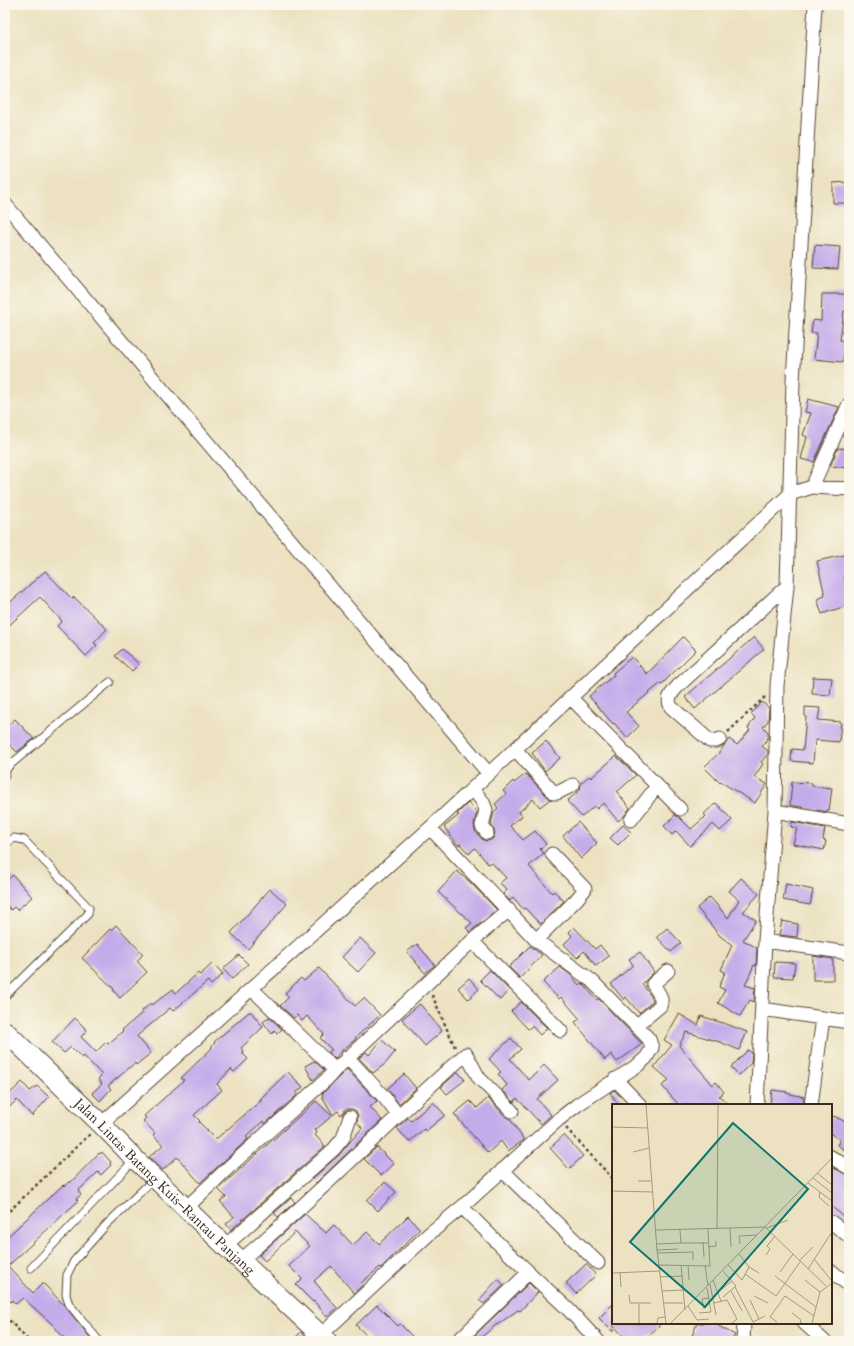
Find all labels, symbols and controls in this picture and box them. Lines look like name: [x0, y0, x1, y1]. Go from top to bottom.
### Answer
street label: Jalan Lintas Batang Kuis–Rantau Panjang: [69, 1093, 259, 1279]
inset map: [612, 1104, 832, 1324]

